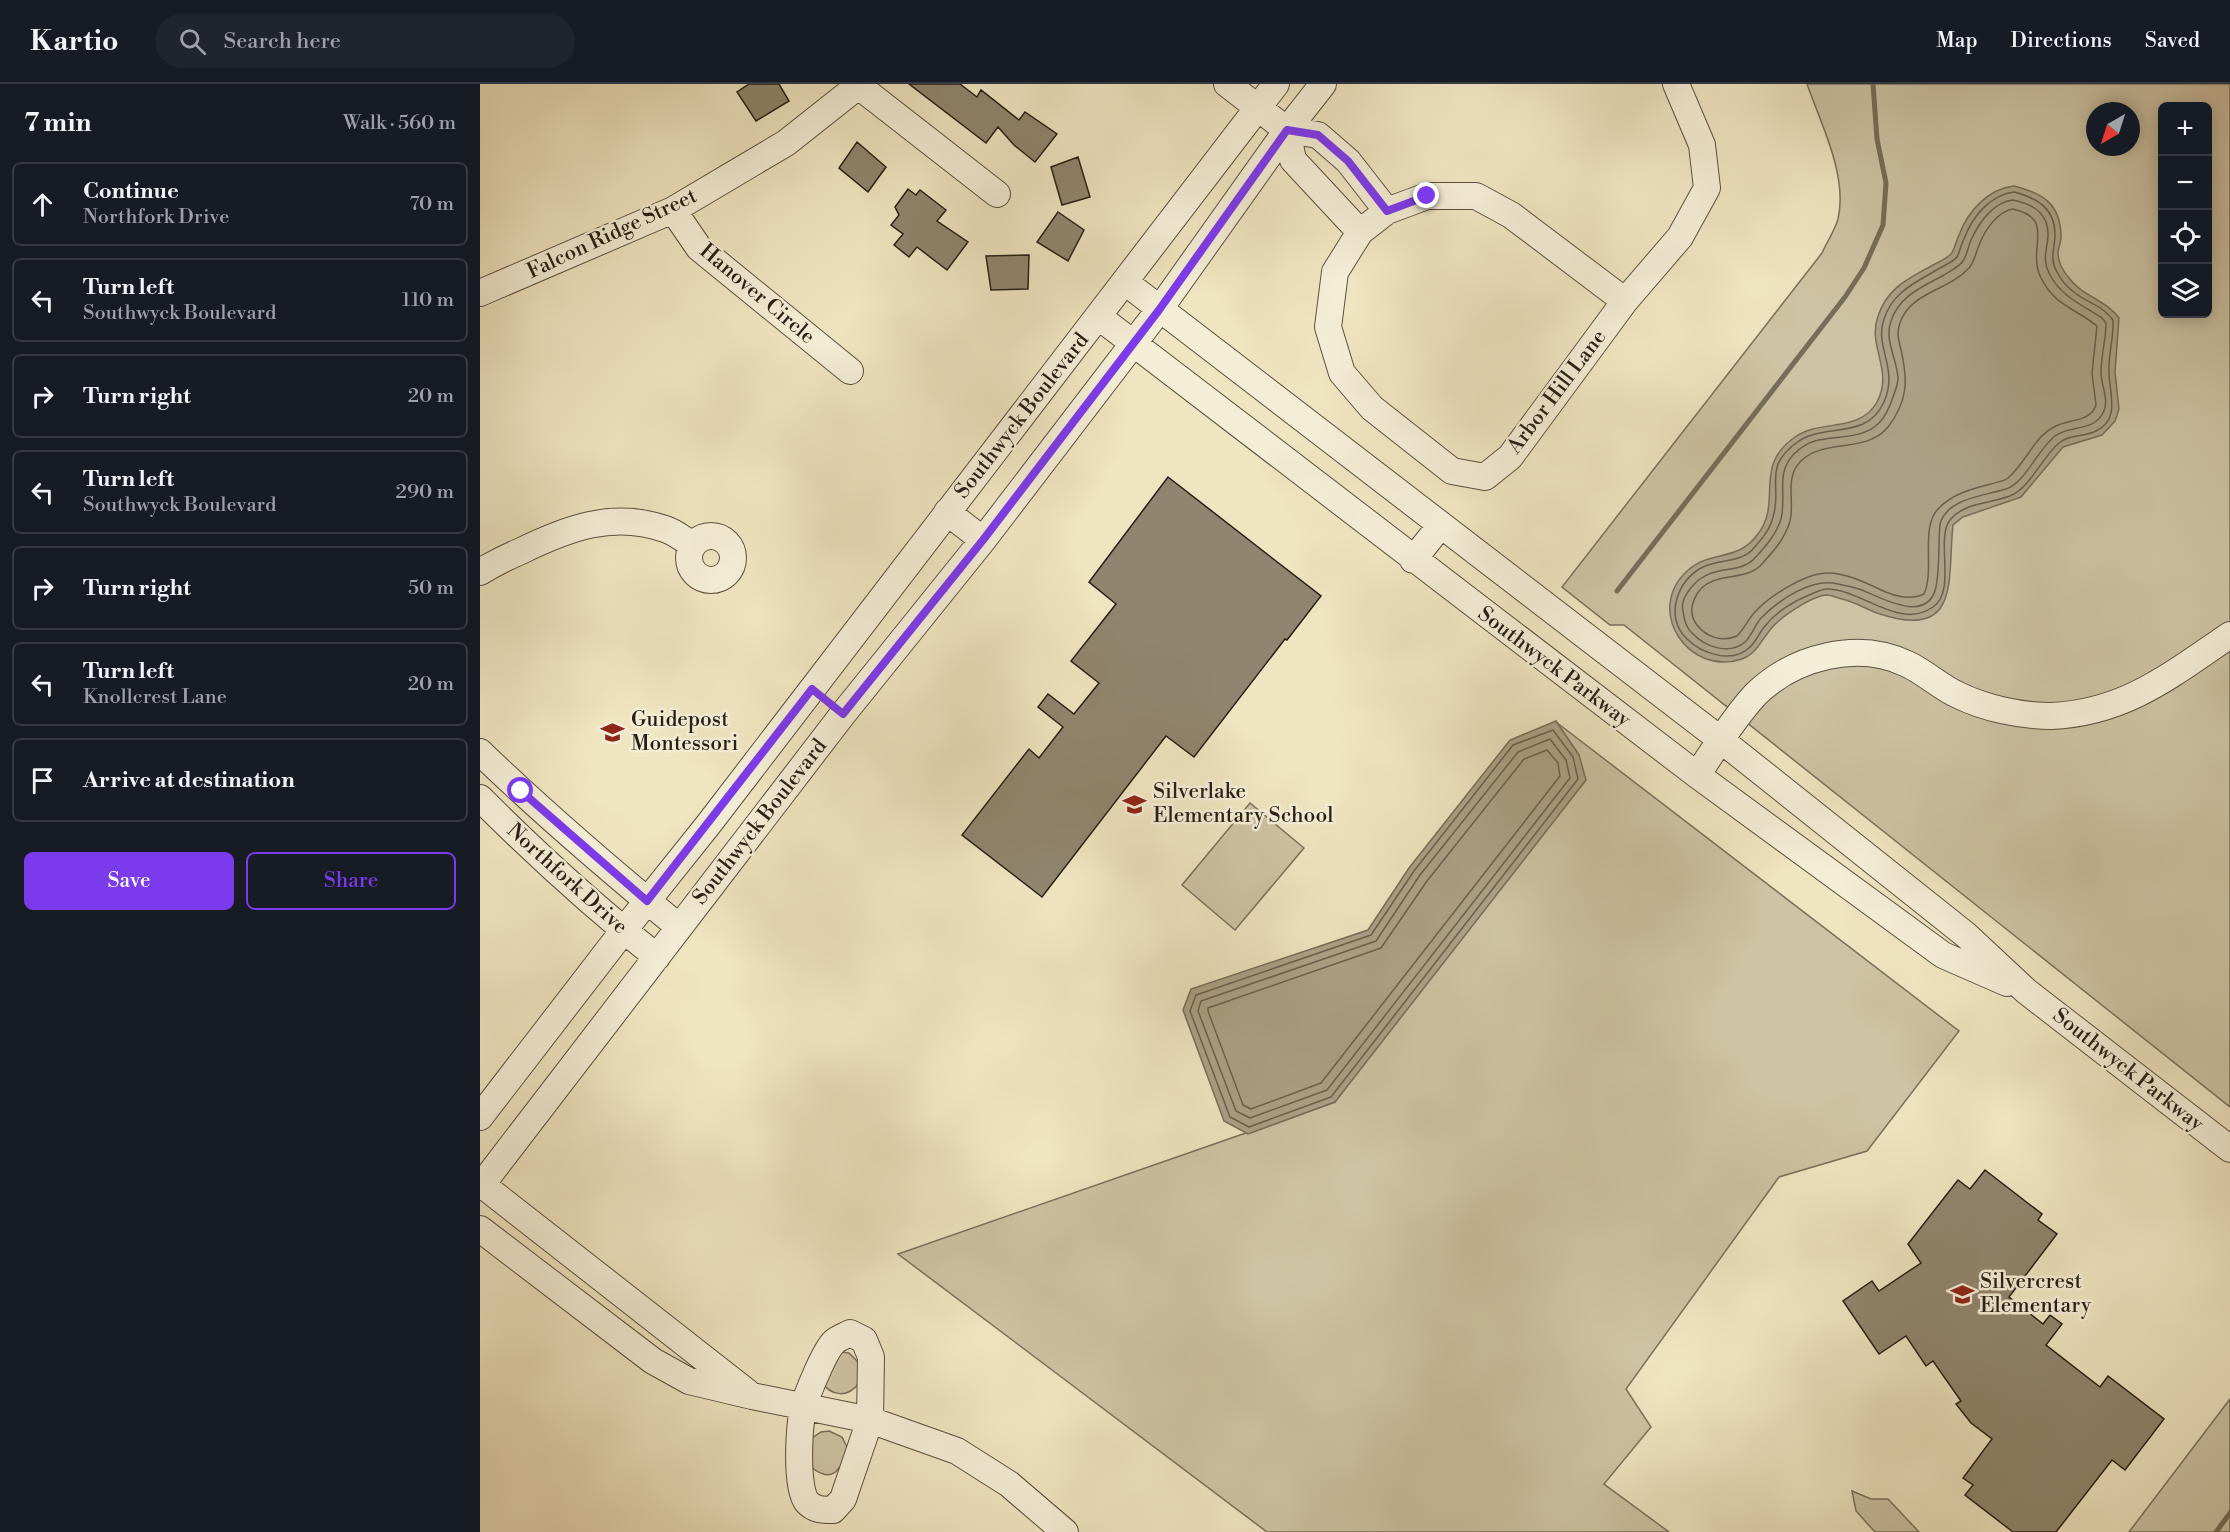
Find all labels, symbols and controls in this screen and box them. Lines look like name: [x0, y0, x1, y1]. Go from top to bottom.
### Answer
search box: [155, 14, 575, 68]
text: Kartio: [30, 24, 119, 59]
icon: search: [176, 25, 209, 58]
text: Search here: [224, 28, 341, 55]
text: Map: [1936, 28, 1978, 54]
text: Directions: [2011, 28, 2112, 54]
text: Saved: [2145, 28, 2200, 54]
north arrow: [2086, 102, 2140, 156]
map controls: [2158, 102, 2212, 318]
button: +: [2158, 102, 2212, 156]
text: 7 min: [24, 107, 91, 139]
text: Walk · 560 m: [343, 111, 456, 136]
button: −: [2158, 156, 2212, 210]
text: Continue: [83, 178, 179, 205]
route end: [1413, 182, 1439, 208]
street label: Falcon Ridge Street: [523, 183, 702, 285]
icon: ahead: [26, 188, 59, 221]
text: 70 m: [410, 192, 454, 217]
text: Northfork Drive: [83, 205, 229, 230]
button: locate: [2158, 210, 2212, 264]
street label: Hanover Circle: [694, 238, 820, 350]
button: layers: [2158, 264, 2212, 318]
text: Turn left: [83, 274, 174, 301]
icon: left: [26, 284, 59, 317]
text: 110 m: [402, 288, 454, 313]
text: Southwyck Boulevard: [83, 301, 276, 326]
street label: Arbor Hill Lane: [1501, 325, 1612, 460]
street label: Southwyck Boulevard: [949, 328, 1095, 504]
icon: right: [26, 380, 59, 413]
text: Turn right: [83, 383, 191, 410]
text: 20 m: [408, 384, 454, 409]
text: Turn left: [83, 466, 174, 493]
icon: left: [26, 476, 59, 509]
text: 290 m: [396, 480, 454, 505]
text: Southwyck Boulevard: [83, 493, 276, 518]
icon: right: [26, 572, 59, 605]
text: Turn right: [83, 575, 191, 602]
text: 50 m: [408, 576, 454, 601]
street label: Southwyck Parkway: [1472, 601, 1636, 733]
text: Turn left: [83, 658, 174, 685]
icon: left: [26, 668, 59, 701]
text: 20 m: [408, 672, 454, 697]
text: Knollcrest Lane: [83, 685, 227, 710]
place label: Guidepost Montessori: [631, 707, 738, 757]
school or university icon: Guidepost Montessori: [600, 719, 626, 745]
street label: Southwyck Boulevard: [687, 734, 833, 910]
icon: arrive: [26, 764, 59, 797]
text: Arrive at destination: [83, 767, 295, 794]
route start: [507, 777, 533, 803]
place label: Silverlake Elementary School: [1153, 779, 1333, 829]
school or university icon: Silverlake Elementary School: [1122, 791, 1148, 817]
street label: Northfork Drive: [501, 818, 633, 940]
button: Save: [24, 852, 234, 910]
button: Share: [246, 852, 456, 910]
street label: Southwyck Parkway: [2047, 1003, 2209, 1138]
place label: Silvercrest Elementary: [1980, 1269, 2092, 1319]
school or university icon: Silvercrest Elementary: [1949, 1281, 1975, 1307]

